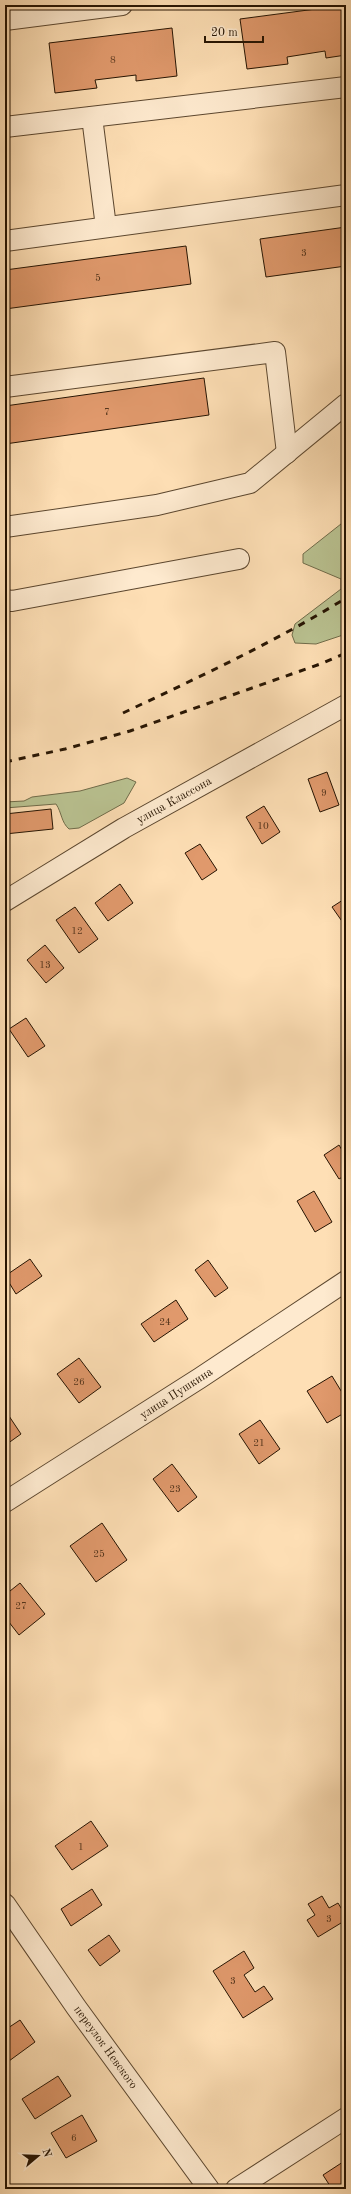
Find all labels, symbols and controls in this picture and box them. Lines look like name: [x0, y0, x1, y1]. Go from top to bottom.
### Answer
scale bar: [205, 18, 263, 44]
text: 20 m: [211, 27, 238, 39]
house number: 8: [110, 55, 116, 65]
house number: 3: [301, 248, 307, 258]
house number: 5: [95, 273, 101, 283]
house number: 7: [104, 407, 110, 417]
street label: улица Классона: [135, 775, 214, 826]
house number: 9: [321, 788, 327, 798]
house number: 10: [257, 821, 269, 831]
house number: 12: [71, 926, 83, 936]
house number: 13: [39, 960, 51, 970]
house number: 24: [159, 1317, 171, 1327]
street label: улица Пушкина: [138, 1366, 215, 1422]
house number: 26: [73, 1377, 85, 1387]
house number: 21: [253, 1438, 265, 1448]
house number: 23: [169, 1484, 181, 1494]
house number: 25: [93, 1549, 105, 1559]
house number: 27: [15, 1601, 27, 1611]
house number: 1: [78, 1842, 84, 1852]
house number: 3: [326, 1914, 332, 1924]
house number: 3: [230, 1976, 236, 1986]
street label: переулок Невского: [71, 2004, 139, 2091]
house number: 6: [71, 2133, 77, 2143]
north arrow: [18, 2136, 58, 2176]
text: N: [39, 2147, 53, 2160]

